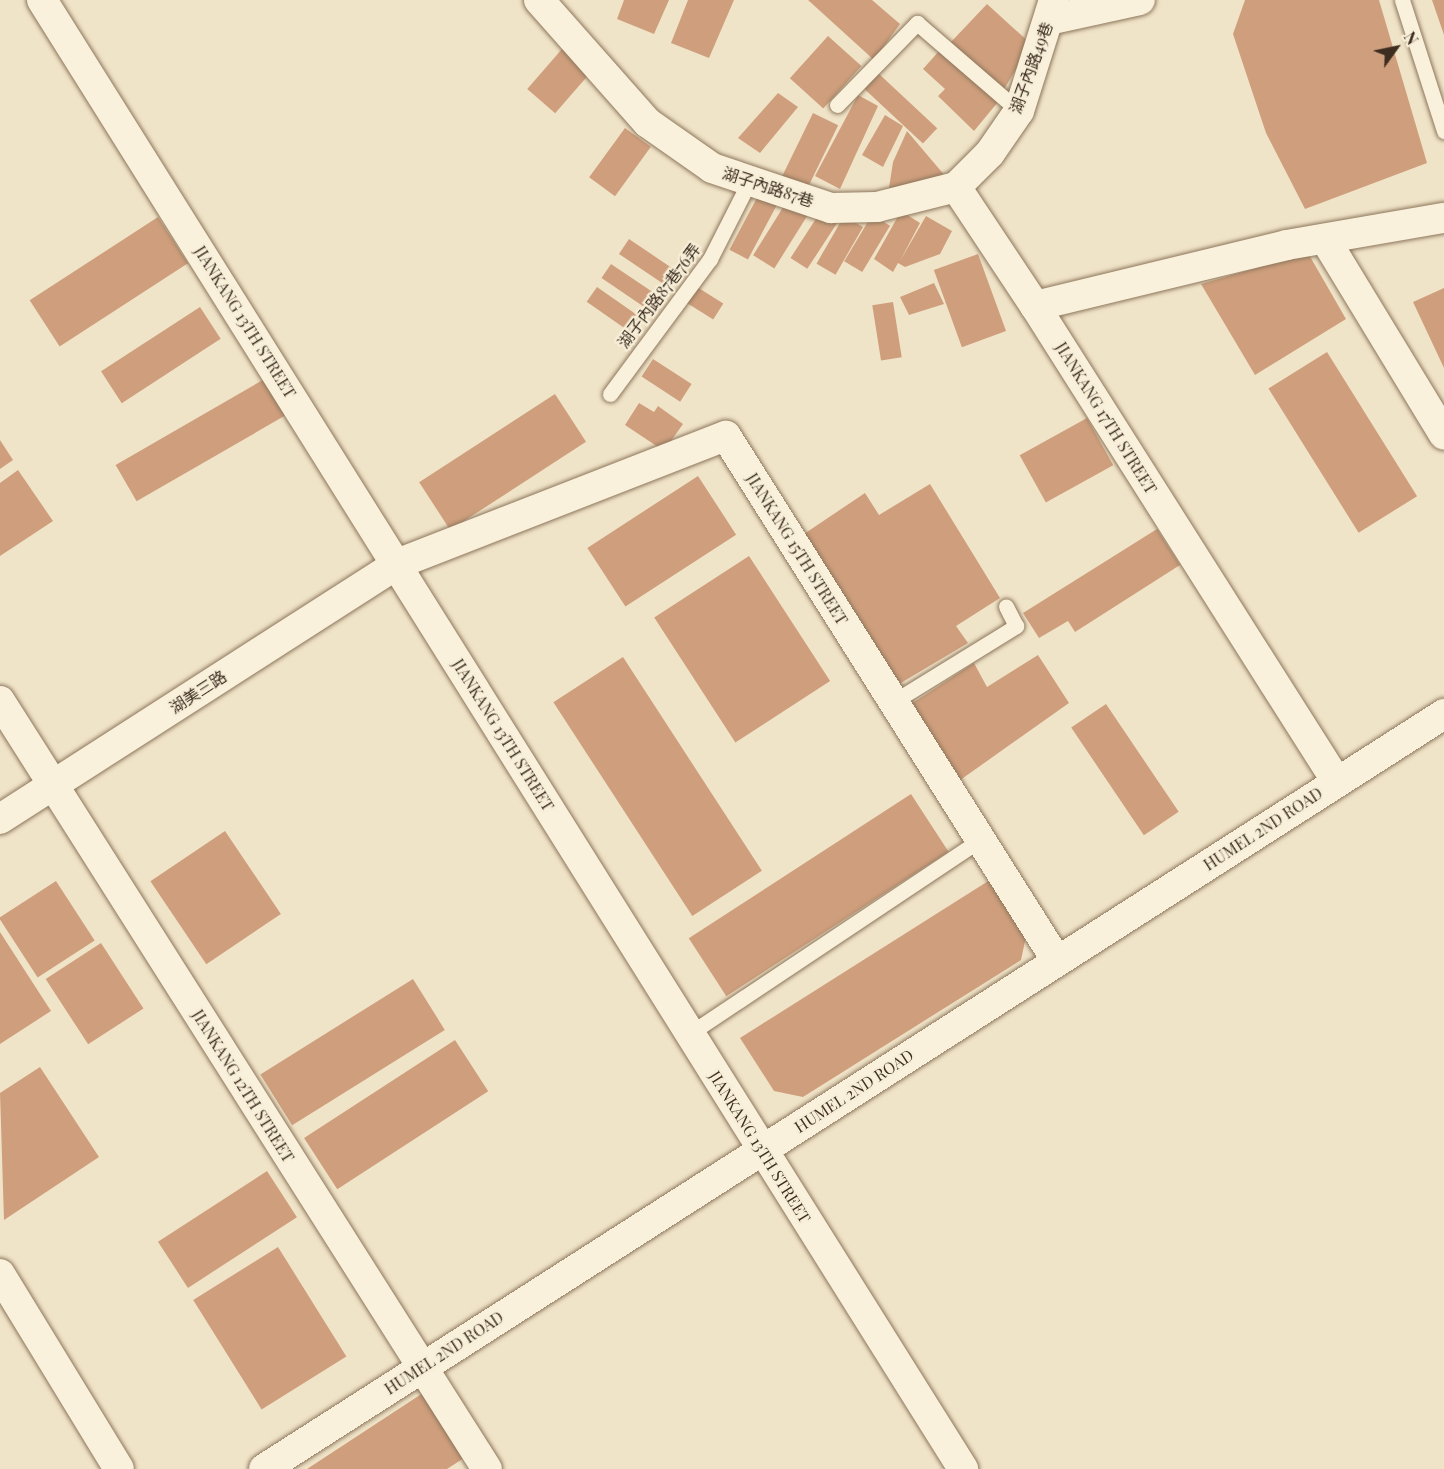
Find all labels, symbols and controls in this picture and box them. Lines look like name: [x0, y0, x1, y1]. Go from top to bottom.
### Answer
north arrow: [1366, 18, 1426, 78]
street label: 湖子內路49巷: [1006, 20, 1056, 116]
text: N: [1400, 27, 1423, 48]
street label: 湖子內路87巷: [720, 163, 816, 211]
street label: 湖子內路87巷76弄: [614, 240, 704, 352]
street label: JIANKANG 13TH STREET: [190, 242, 300, 402]
street label: JIANKANG 17TH STREET: [1051, 339, 1161, 497]
street label: JIANKANG 15TH STREET: [742, 470, 852, 628]
street label: JIANKANG 13TH STREET: [448, 655, 558, 815]
street label: 湖美三路: [166, 667, 230, 717]
street label: HUMEL 2ND ROAD: [1200, 783, 1326, 875]
street label: JIANKANG 12TH STREET: [188, 1006, 298, 1166]
street label: HUMEL 2ND ROAD: [791, 1045, 917, 1137]
street label: JIANKANG 13TH STREET: [705, 1067, 815, 1227]
street label: HUMEL 2ND ROAD: [381, 1307, 507, 1399]

